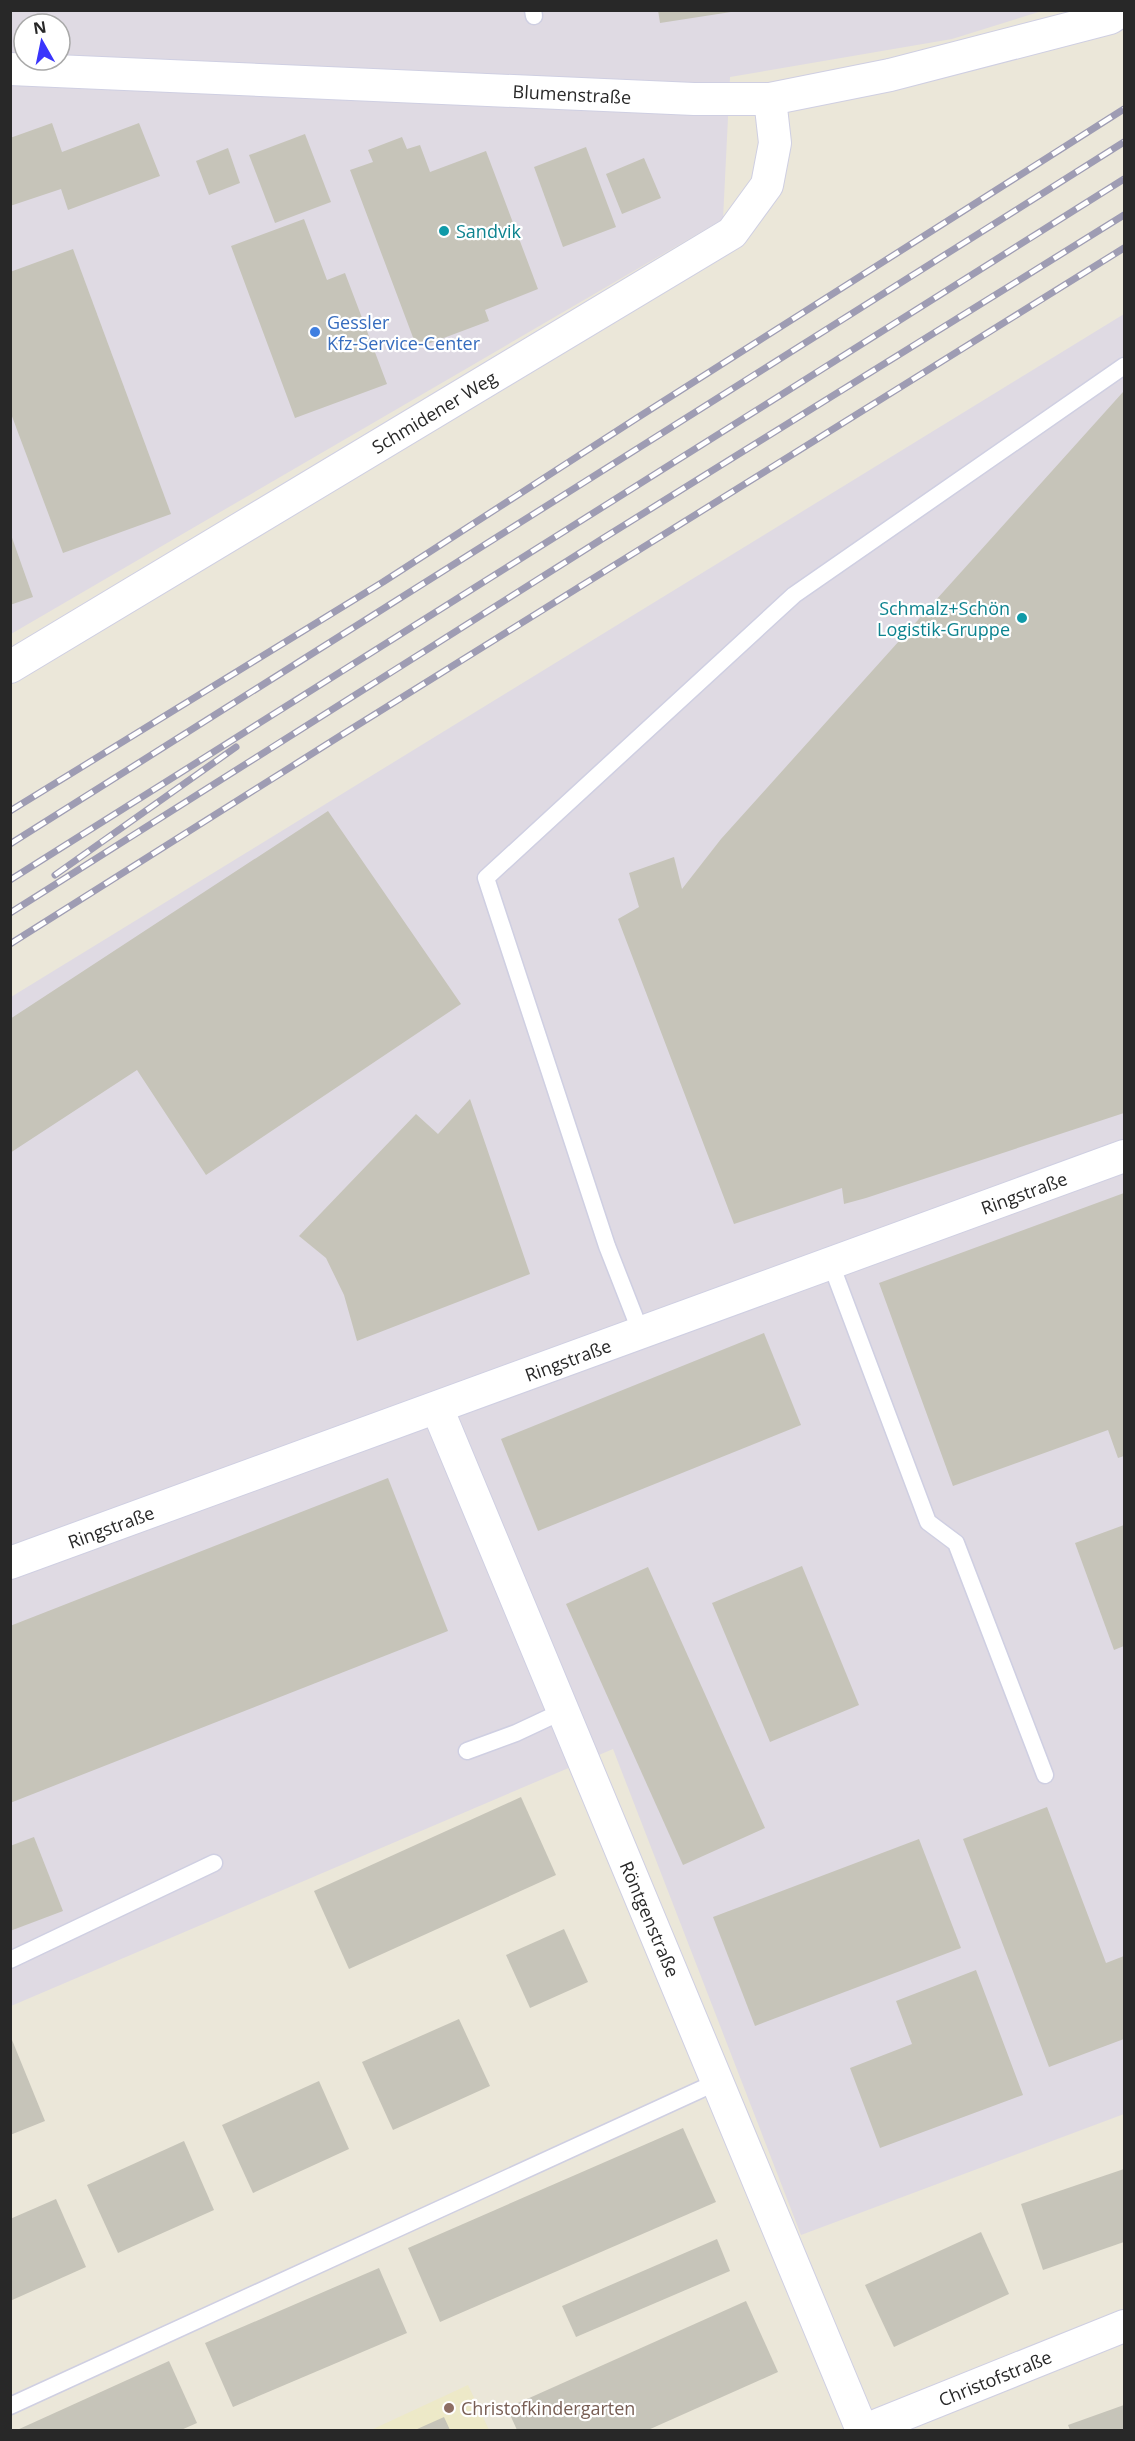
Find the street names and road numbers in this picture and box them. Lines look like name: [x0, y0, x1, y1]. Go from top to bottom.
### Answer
street label: Blumenstraße: [512, 79, 632, 109]
street label: Schmidener Weg: [367, 365, 501, 459]
street label: Ringstraße: [978, 1166, 1070, 1220]
street label: Ringstraße: [522, 1333, 614, 1387]
street label: Ringstraße: [65, 1500, 157, 1554]
street label: Röntgenstraße: [615, 1857, 685, 1981]
street label: Christofstraße: [935, 2344, 1055, 2412]

